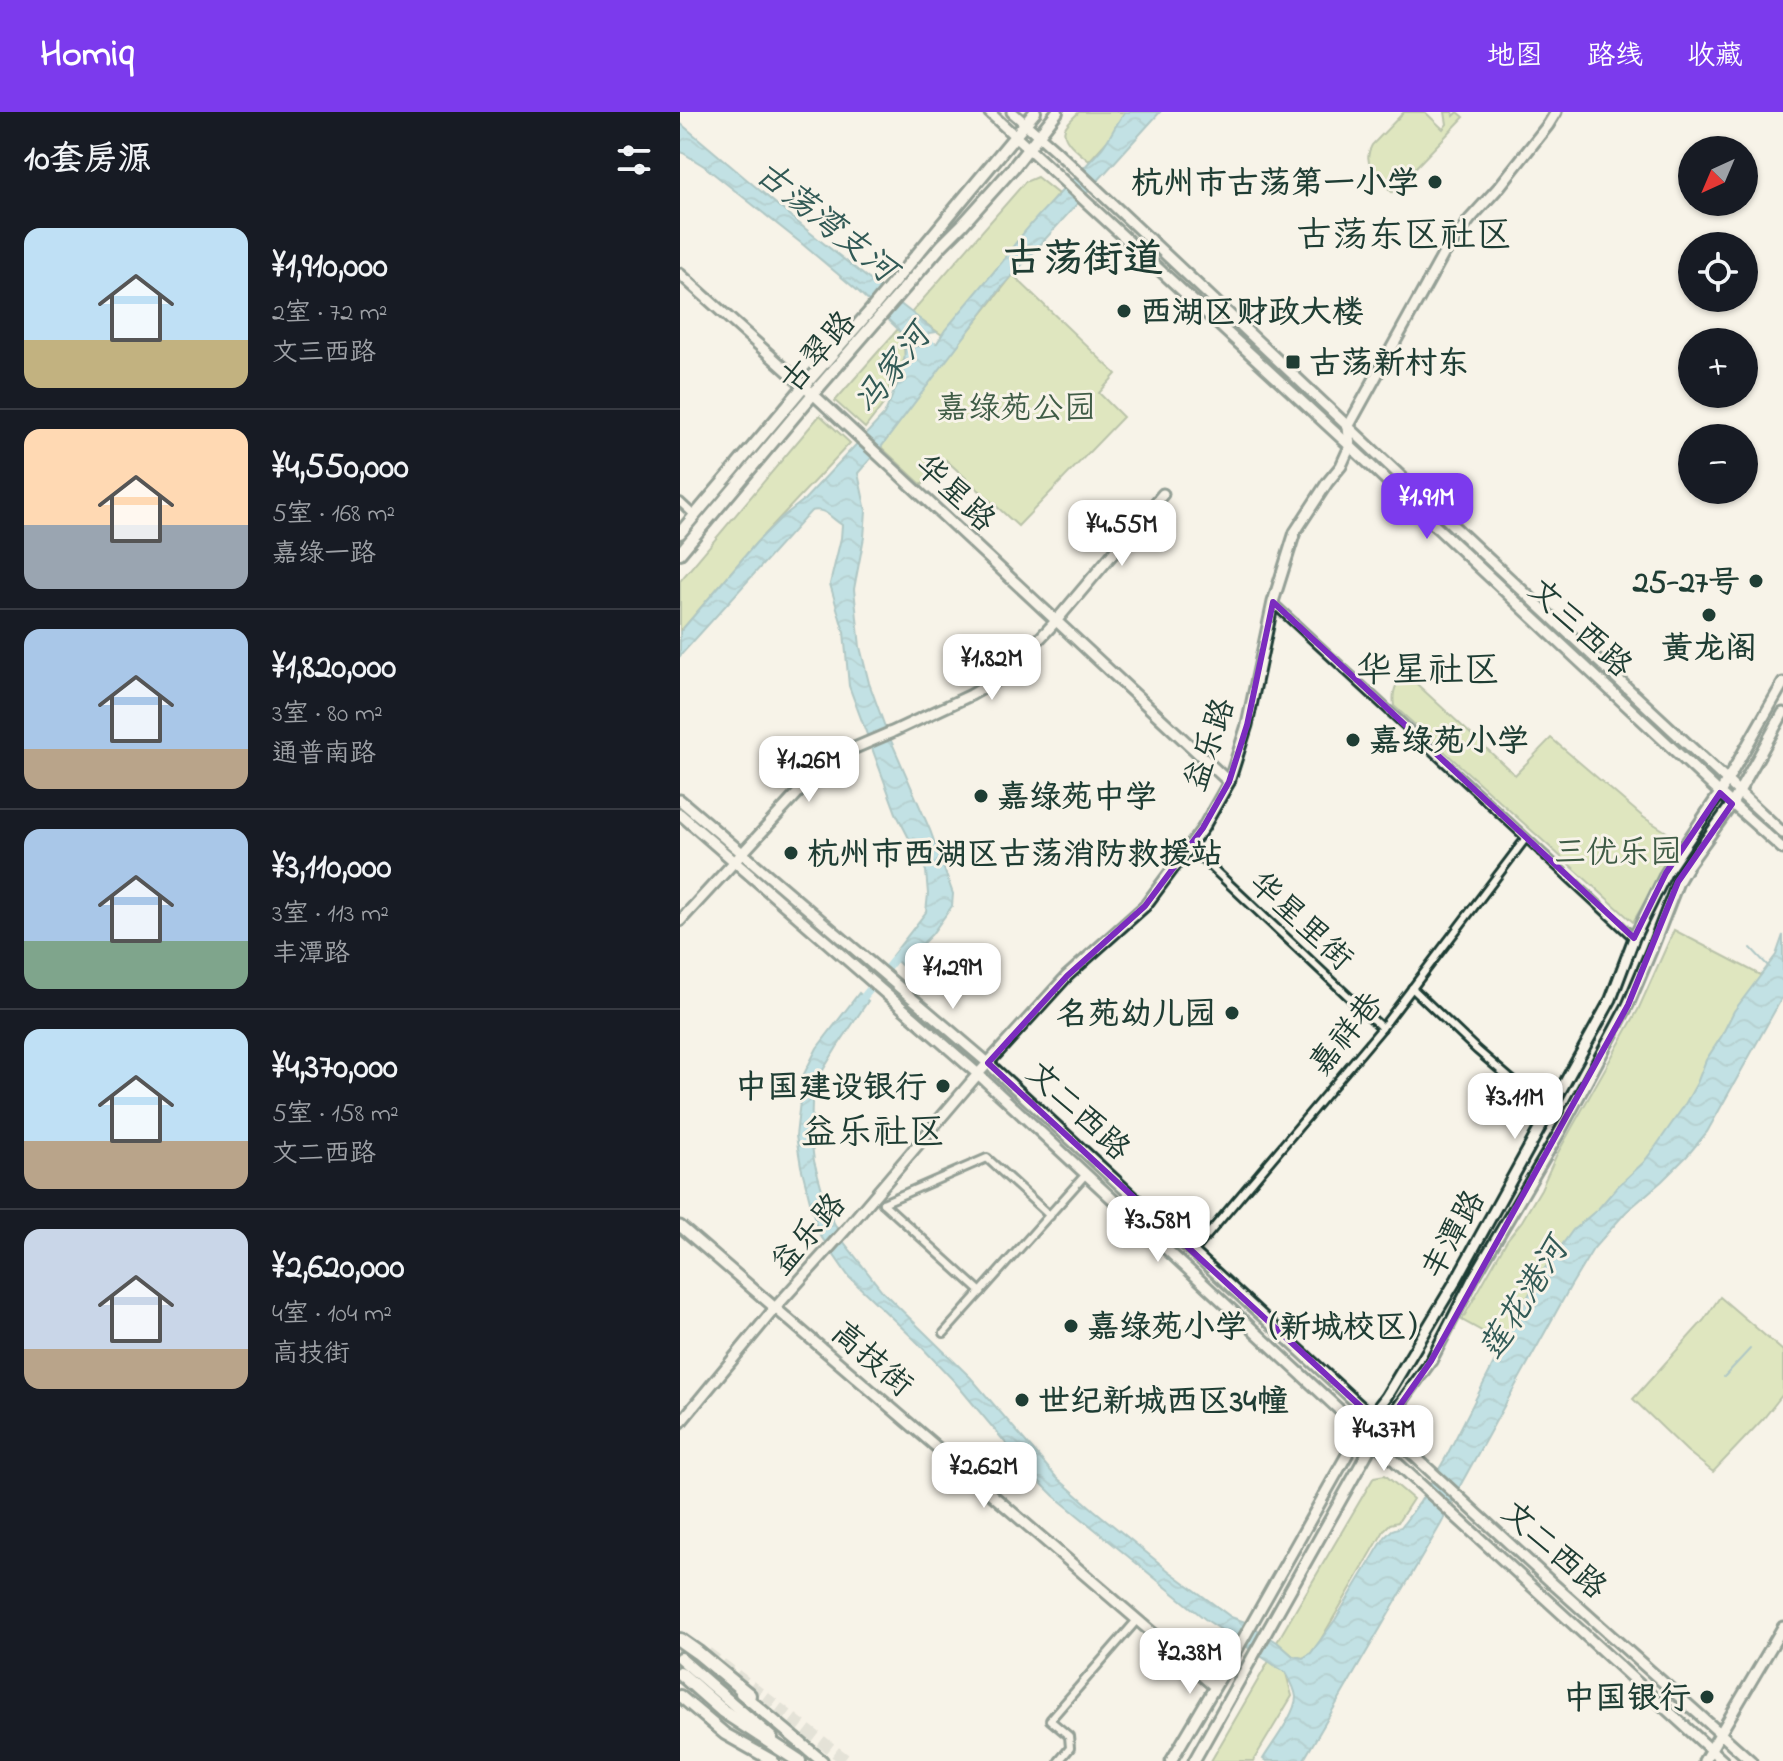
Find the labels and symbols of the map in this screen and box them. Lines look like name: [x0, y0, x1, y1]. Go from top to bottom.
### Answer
north arrow: [1678, 136, 1758, 216]
water label: 古荡湾支河: [743, 150, 910, 299]
place label: 杭州市古荡第一小学: [1131, 162, 1419, 209]
marker: 杭州市古荡第一小学: [1426, 173, 1444, 191]
district label: 古荡东区社区: [1296, 211, 1512, 264]
district label: 古荡街道: [1003, 232, 1163, 291]
place label: 西湖区财政大楼: [1140, 291, 1364, 338]
street label: 古翠路: [770, 302, 869, 405]
marker: 西湖区财政大楼: [1115, 302, 1133, 320]
water label: 冯家河: [844, 311, 948, 426]
place label: 古荡新村东: [1309, 342, 1469, 389]
marker: 古荡新村东: [1284, 353, 1302, 371]
park label: 嘉绿苑公园: [936, 387, 1096, 434]
street label: 华星路: [902, 445, 1005, 544]
pin: ¥1.91M: [1362, 473, 1492, 541]
pin: ¥4.55M: [1057, 500, 1187, 568]
place label: 25-27号: [1632, 561, 1740, 608]
street label: 文三西路: [1516, 569, 1641, 690]
marker: 25-27号: [1747, 572, 1765, 590]
marker: 黄龙阁: [1700, 606, 1718, 624]
place label: 黄龙阁: [1661, 627, 1757, 674]
pin: ¥1.82M: [927, 634, 1057, 702]
district label: 华星社区: [1356, 646, 1500, 699]
street label: 益乐路: [1173, 692, 1249, 798]
place label: 嘉绿苑小学: [1369, 720, 1529, 767]
marker: 嘉绿苑小学: [1344, 731, 1362, 749]
pin: ¥1.26M: [744, 736, 874, 804]
place label: 嘉绿苑中学: [997, 776, 1157, 823]
marker: 嘉绿苑中学: [972, 787, 990, 805]
park label: 三优乐园: [1554, 831, 1682, 878]
place label: 杭州市西湖区古荡消防救援站: [807, 833, 1223, 880]
marker: 杭州市西湖区古荡消防救援站: [782, 844, 800, 862]
street label: 华星里街: [1237, 862, 1362, 983]
pin: ¥1.29M: [888, 943, 1018, 1011]
street label: 嘉祥巷: [1299, 983, 1396, 1087]
place label: 名苑幼儿园: [1056, 993, 1216, 1040]
marker: 名苑幼儿园: [1223, 1004, 1241, 1022]
street label: 文二西路: [1014, 1052, 1139, 1173]
place label: 中国建设银行: [735, 1066, 927, 1113]
pin: ¥3.11M: [1450, 1073, 1580, 1141]
marker: 中国建设银行: [934, 1077, 952, 1095]
district label: 益乐社区: [801, 1108, 945, 1161]
street label: 丰潭路: [1411, 1182, 1499, 1289]
street label: 益乐路: [760, 1184, 859, 1287]
pin: ¥3.58M: [1093, 1196, 1223, 1264]
water label: 莲花港河: [1468, 1225, 1585, 1371]
place label: 嘉绿苑小学（新城校区）: [1087, 1306, 1439, 1353]
street label: 高技街: [819, 1311, 922, 1410]
marker: 嘉绿苑小学（新城校区）: [1062, 1317, 1080, 1335]
place label: 世纪新城西区34幢: [1038, 1380, 1288, 1427]
marker: 世纪新城西区34幢: [1013, 1391, 1031, 1409]
pin: ¥4.37M: [1319, 1405, 1449, 1473]
pin: ¥2.62M: [919, 1442, 1049, 1510]
street label: 文二西路: [1489, 1491, 1616, 1612]
pin: ¥2.38M: [1125, 1628, 1255, 1696]
place label: 中国银行: [1563, 1677, 1691, 1724]
marker: 中国银行: [1698, 1688, 1716, 1706]

